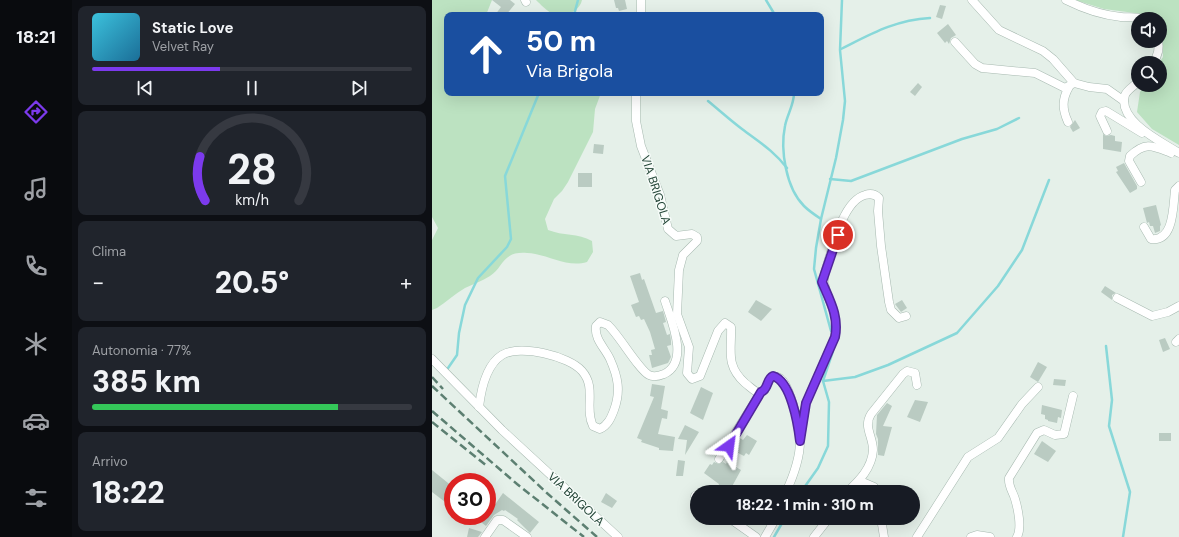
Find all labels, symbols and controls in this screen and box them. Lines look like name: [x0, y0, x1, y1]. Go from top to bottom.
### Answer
map controls: [1131, 12, 1167, 92]
button: sound: [1131, 12, 1167, 48]
text: Static Love: [152, 18, 233, 38]
text: 50 m: [526, 23, 596, 60]
text: 18:21: [16, 25, 56, 49]
icon: ahead: [460, 28, 512, 80]
text: Velvet Ray: [152, 38, 214, 55]
button: search: [1131, 56, 1167, 92]
text: Via Brigola: [526, 59, 613, 83]
icon: previous: [134, 77, 156, 99]
icon: pause: [241, 77, 263, 99]
icon: next: [348, 77, 370, 99]
icon: directions: [22, 98, 50, 126]
text: 28: [227, 143, 277, 197]
street label: VIA BRIGOLA: [637, 153, 675, 227]
icon: music: [22, 175, 50, 203]
text: km/h: [235, 191, 269, 209]
pin: [821, 218, 855, 252]
icon: arrive: [827, 224, 849, 246]
text: Clima: [92, 243, 126, 260]
icon: phone: [22, 252, 50, 280]
text: 20.5°: [215, 263, 289, 302]
text: −: [92, 268, 104, 297]
text: +: [400, 268, 412, 297]
icon: climate: [22, 330, 50, 358]
text: Autonomia · 77%: [92, 342, 191, 359]
text: 385 km: [92, 362, 201, 401]
icon: car: [22, 407, 50, 435]
position arrow: [708, 425, 750, 467]
text: Arrivo: [92, 453, 128, 470]
street label: VIA BRIGOLA: [544, 469, 608, 529]
text: 18:22: [92, 473, 165, 512]
speed limit sign: 30: [444, 473, 496, 525]
icon: filters: [22, 484, 50, 512]
text: 18:22 · 1 min · 310 m: [736, 495, 874, 515]

